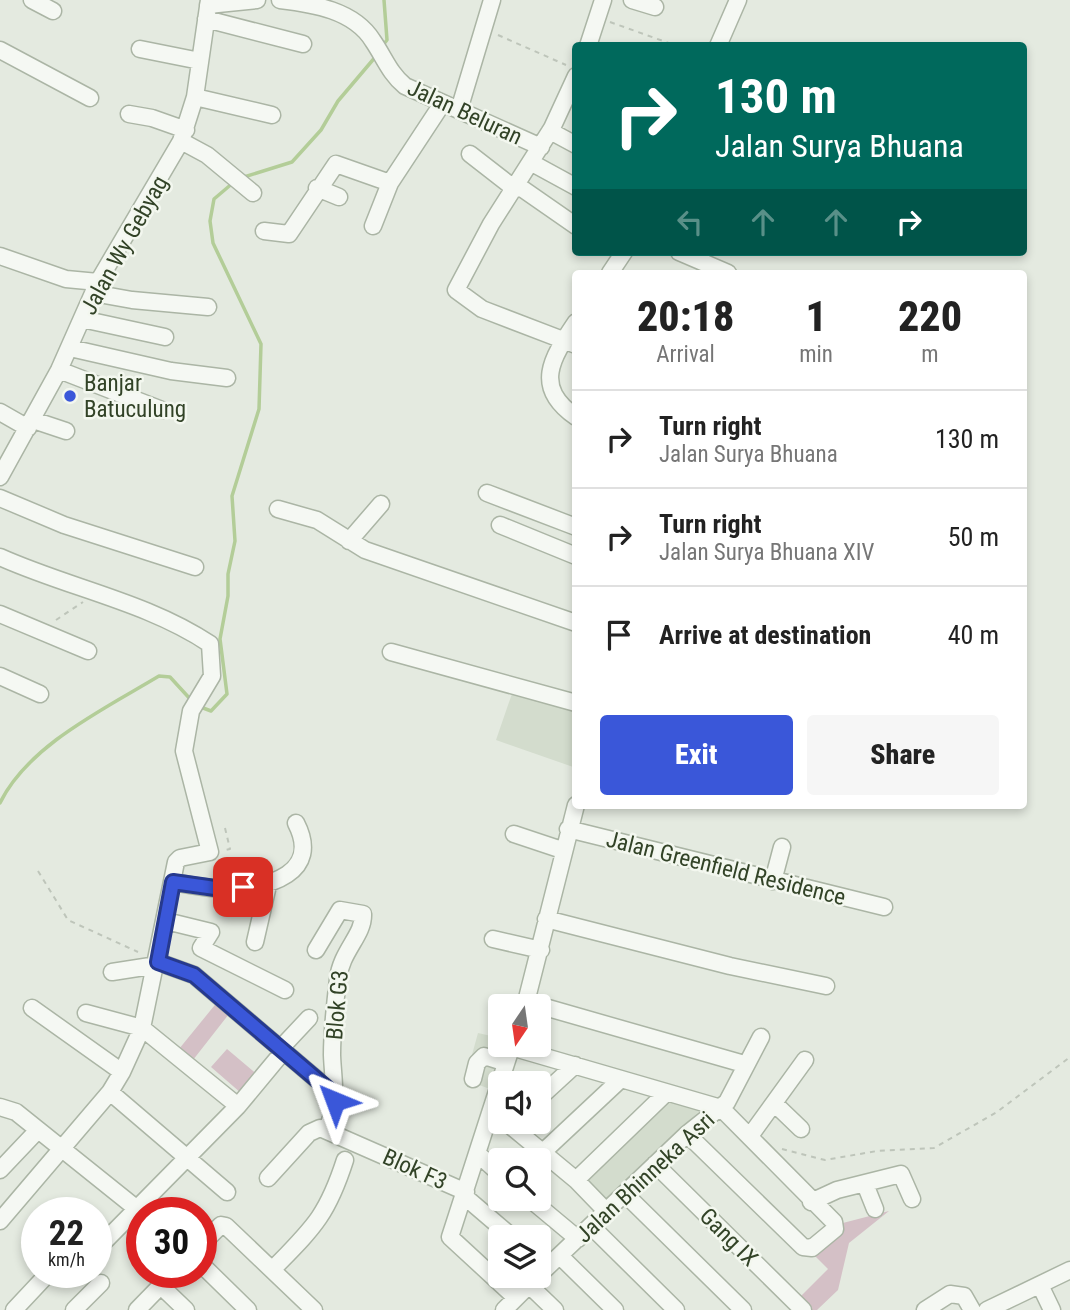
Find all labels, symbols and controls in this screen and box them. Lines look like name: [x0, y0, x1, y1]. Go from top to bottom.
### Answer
text: 130 m: [715, 68, 837, 125]
icon: right: [600, 70, 691, 161]
street label: Jalan Beluran: [403, 74, 526, 151]
text: Jalan Surya Bhuana: [715, 127, 964, 165]
street label: Jalan Wy Gebyag: [75, 171, 174, 319]
icon: left: [671, 203, 709, 241]
icon: ahead: [744, 203, 782, 241]
icon: ahead: [817, 203, 855, 241]
icon: right: [890, 203, 928, 241]
text: 20:18: [637, 292, 734, 341]
text: 1: [805, 292, 827, 341]
text: 220: [898, 292, 962, 341]
text: Arrival: [656, 341, 715, 368]
text: min: [799, 341, 833, 368]
text: m: [921, 341, 939, 368]
place label: Banjar Batuculung: [84, 370, 186, 423]
marker: Banjar Batuculung: [62, 388, 78, 404]
text: Turn right: [659, 411, 761, 441]
icon: right: [600, 420, 638, 458]
text: 130 m: [935, 424, 999, 454]
text: Jalan Surya Bhuana: [659, 441, 838, 468]
text: Turn right: [659, 509, 761, 539]
icon: right: [600, 518, 638, 556]
text: 50 m: [948, 522, 999, 552]
text: Jalan Surya Bhuana XIV: [659, 539, 874, 566]
icon: arrive: [600, 616, 638, 654]
text: Arrive at destination: [659, 620, 871, 650]
text: 40 m: [948, 620, 999, 650]
button: Exit: [600, 715, 793, 795]
button: Share: [807, 715, 999, 795]
street label: Jalan Greenfield Residence: [604, 826, 848, 911]
pin: [213, 857, 273, 917]
icon: arrive: [224, 868, 262, 906]
street label: Blok G3: [321, 969, 354, 1041]
north arrow: [488, 994, 551, 1057]
map controls: [488, 994, 551, 1288]
position arrow: [298, 1064, 372, 1138]
button: sound: [488, 1071, 551, 1134]
street label: Jalan Bhinneka Asri: [570, 1106, 720, 1248]
street label: Blok F3: [378, 1143, 451, 1196]
button: search: [488, 1148, 551, 1211]
speed limit sign: 30: [126, 1197, 217, 1288]
street label: Gang IX: [694, 1203, 763, 1272]
text: 22: [49, 1213, 84, 1254]
button: layers: [488, 1225, 551, 1288]
text: km/h: [48, 1249, 85, 1270]

